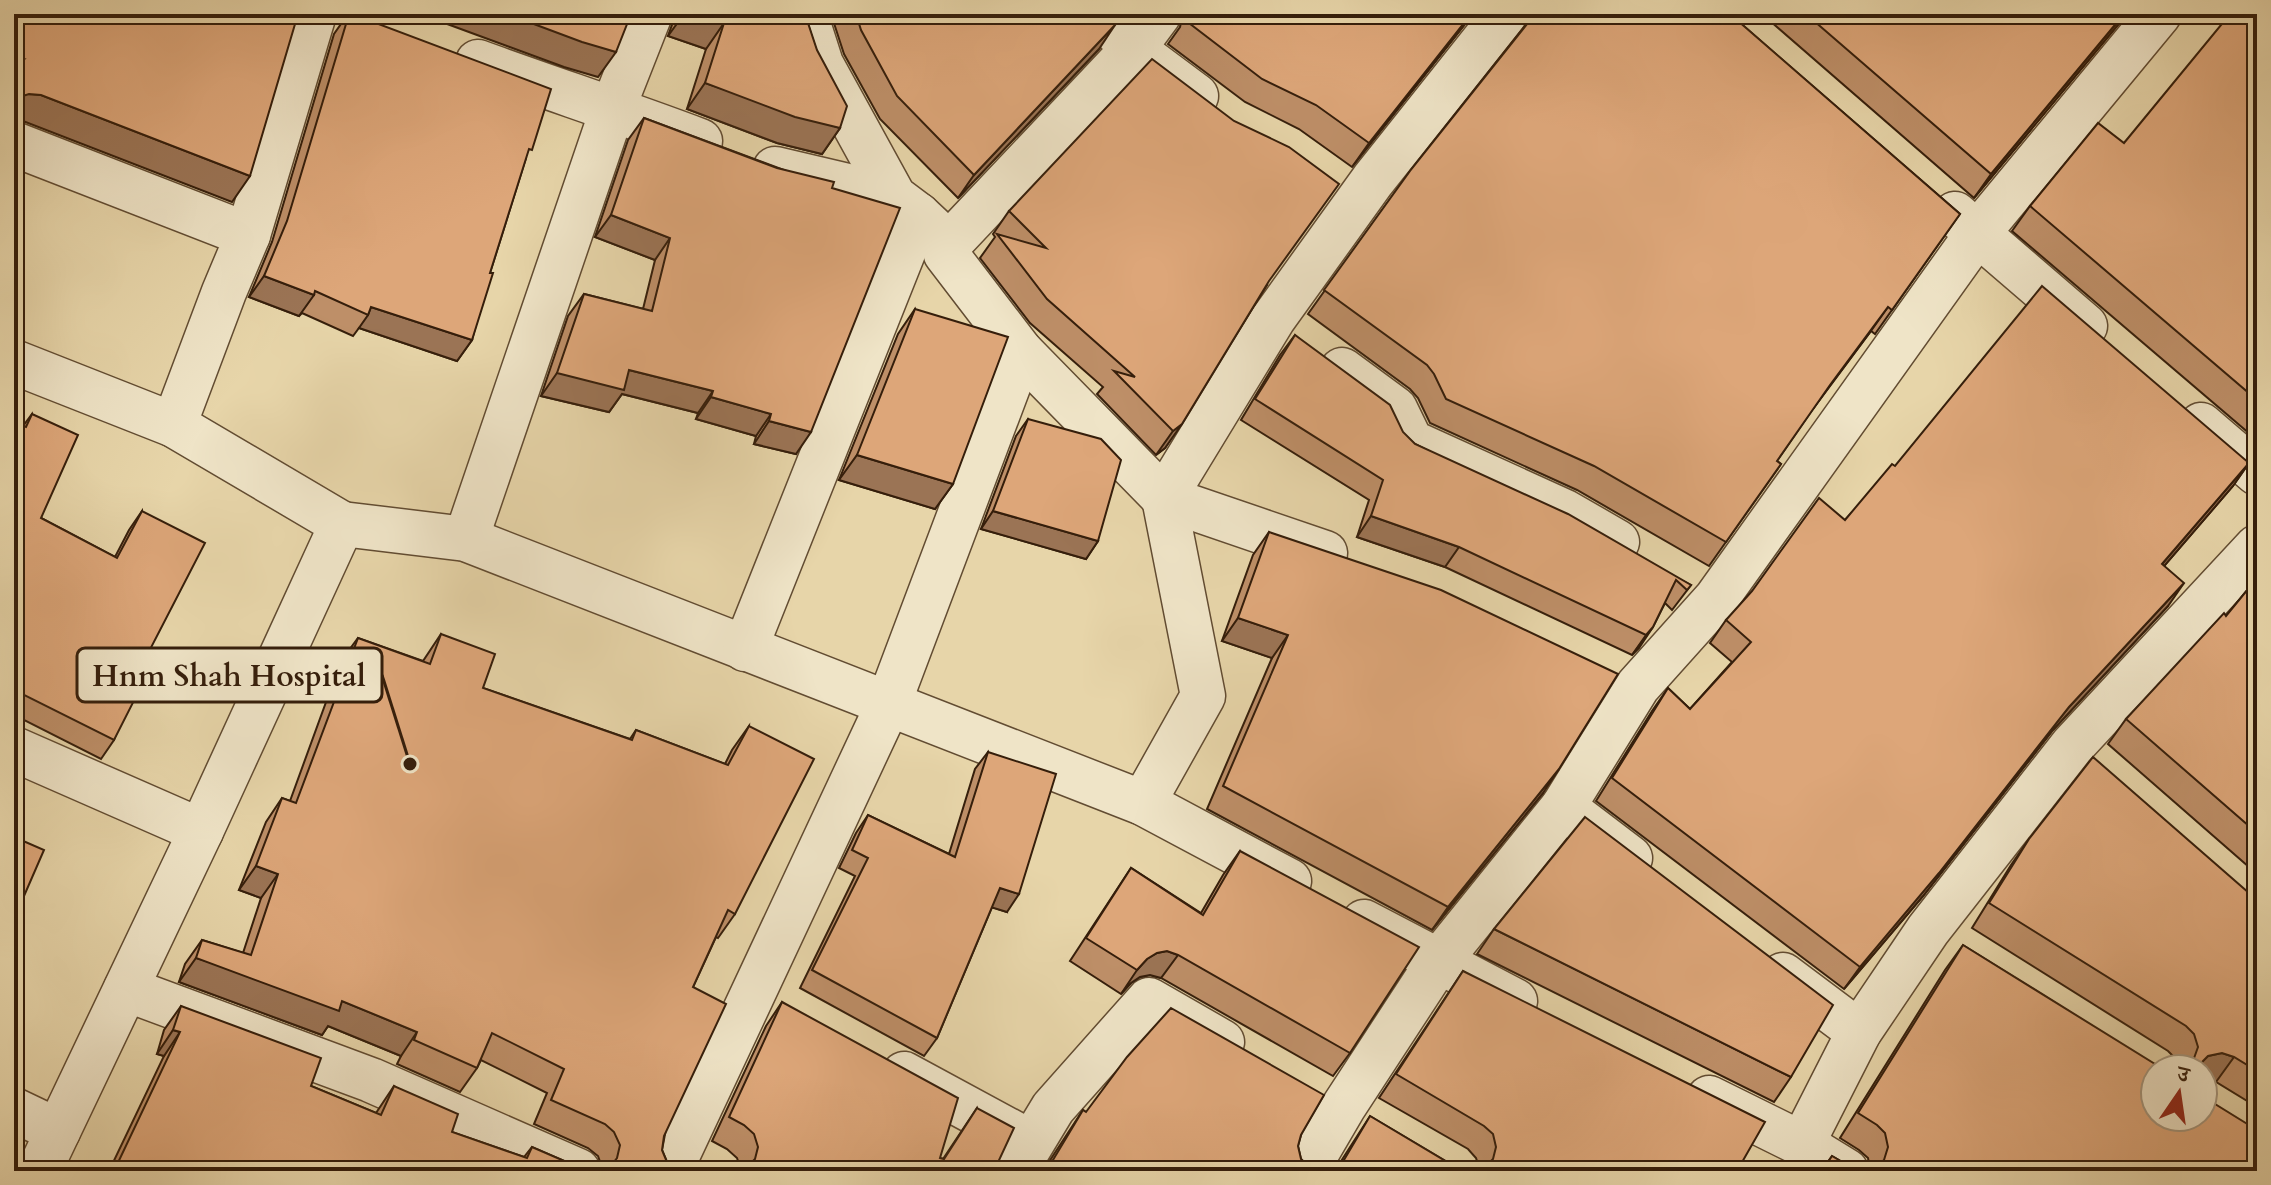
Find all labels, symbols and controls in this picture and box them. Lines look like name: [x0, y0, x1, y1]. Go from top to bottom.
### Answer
callout: Hnm Shah Hospital: [77, 648, 382, 702]
text: Hnm Shah Hospital: [92, 656, 366, 697]
north arrow: [2139, 1053, 2219, 1133]
text: उ: [2172, 1058, 2194, 1091]

